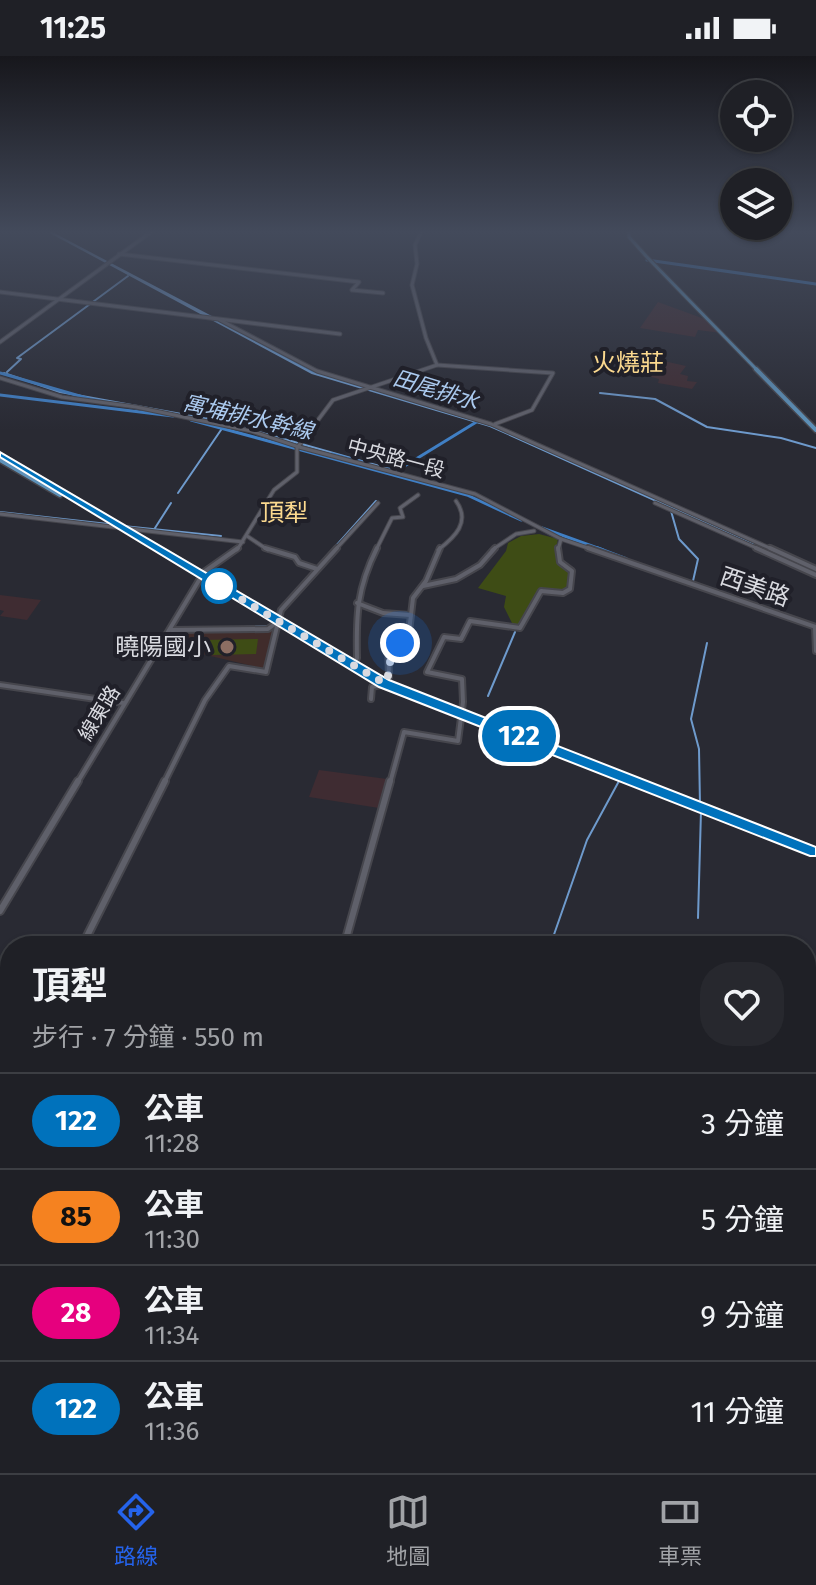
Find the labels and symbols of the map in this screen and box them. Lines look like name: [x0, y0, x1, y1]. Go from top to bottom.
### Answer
district label: 火燒莊: [592, 349, 664, 377]
water label: 田尾排水: [390, 364, 483, 416]
water label: 寓埔排水幹線: [181, 389, 318, 446]
street label: 中央路一段: [345, 433, 447, 483]
district label: 頂犁: [260, 499, 308, 527]
street label: 西美路: [716, 562, 794, 612]
unlabelled marker: [202, 569, 236, 603]
your location: [380, 623, 420, 663]
place label: 曉陽國小: [115, 633, 211, 661]
marker: 曉陽國小: [218, 638, 236, 656]
street label: 線東路: [73, 681, 125, 745]
line badge: 122: [473, 710, 565, 762]

